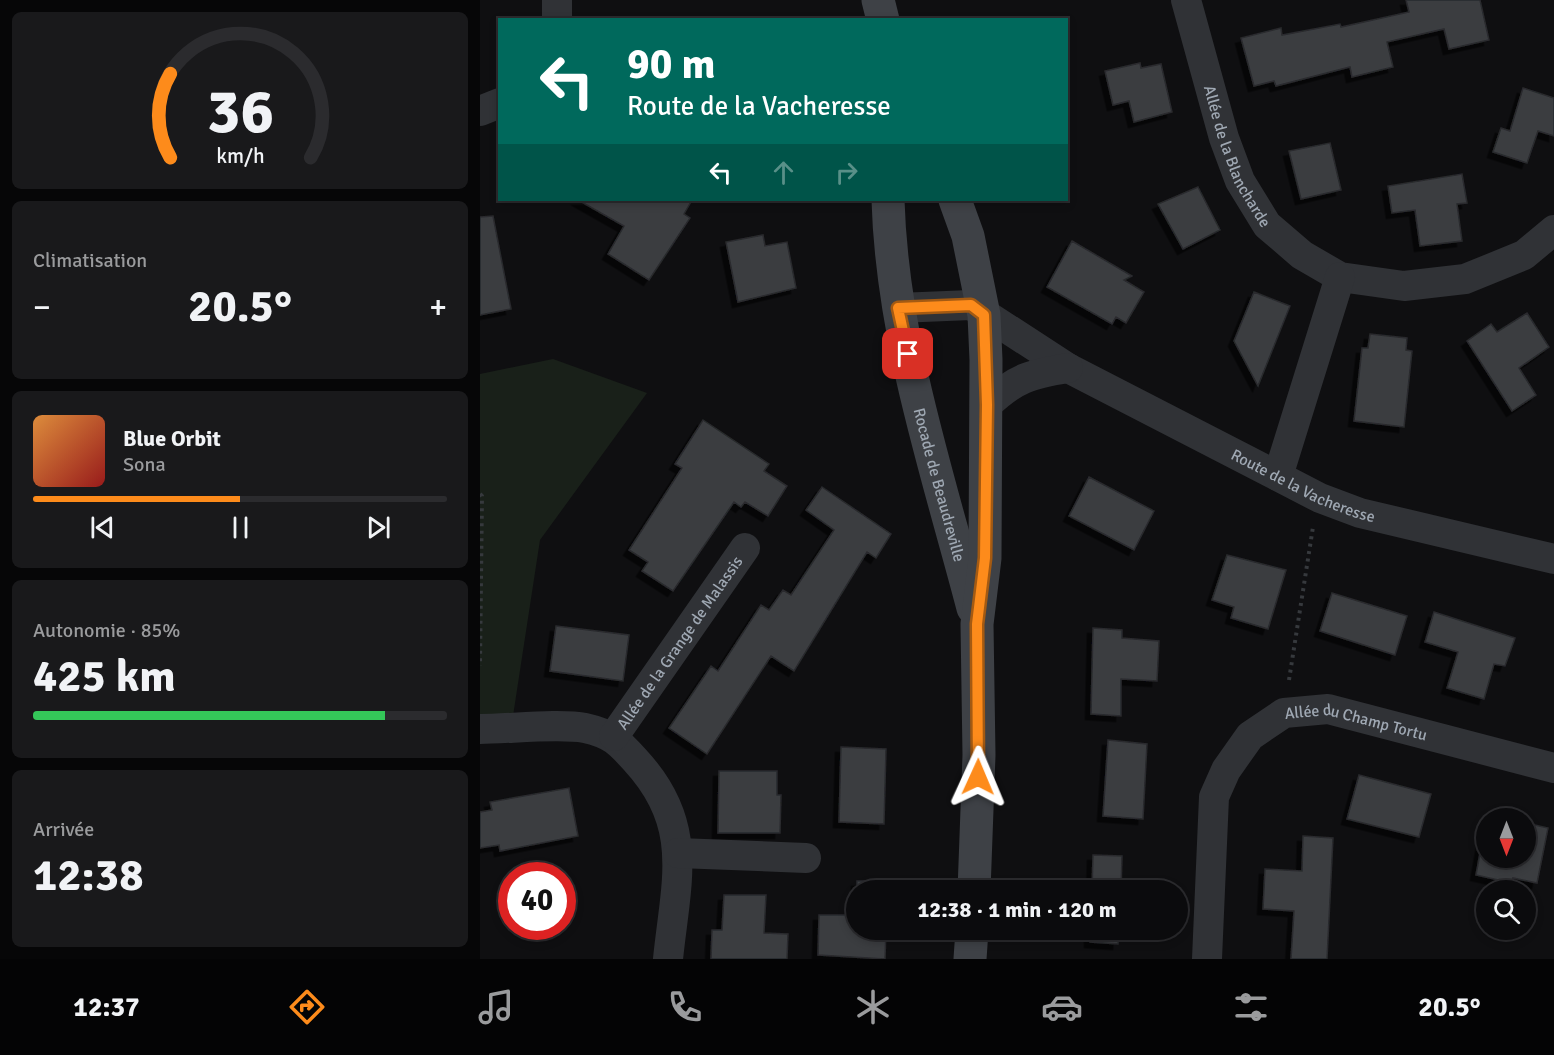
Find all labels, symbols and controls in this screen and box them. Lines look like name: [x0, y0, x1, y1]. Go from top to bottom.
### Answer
text: 90 m: [627, 39, 716, 90]
icon: left: [528, 42, 606, 120]
text: 36: [206, 73, 274, 150]
street label: Allée de la Blancharde: [1199, 83, 1275, 231]
text: Route de la Vacheresse: [627, 90, 891, 123]
text: km/h: [216, 143, 264, 169]
icon: left: [704, 156, 737, 189]
icon: ahead: [767, 156, 800, 189]
icon: right: [830, 156, 863, 189]
text: Climatisation: [33, 248, 147, 273]
text: 20.5°: [188, 279, 292, 334]
text: −: [33, 287, 51, 328]
text: +: [429, 287, 447, 328]
pin: [882, 328, 933, 379]
icon: arrive: [891, 337, 924, 370]
street label: Rocade de Beaudreville: [909, 406, 969, 564]
text: Blue Orbit: [123, 425, 221, 452]
street label: Route de la Vacheresse: [1227, 445, 1377, 527]
text: Sona: [123, 452, 166, 477]
icon: previous: [86, 511, 119, 544]
icon: pause: [224, 511, 257, 544]
icon: next: [362, 511, 395, 544]
street label: Allée de la Grange de Malassis: [613, 552, 747, 734]
text: Autonomie · 85%: [33, 618, 180, 643]
text: 425 km: [33, 649, 176, 704]
street label: Allée du Champ Tortu: [1284, 700, 1429, 745]
position arrow: [946, 745, 1010, 809]
north arrow: [1476, 808, 1536, 868]
map controls: [1476, 808, 1536, 940]
text: Arrivée: [33, 817, 94, 842]
text: 12:38: [33, 848, 143, 903]
speed limit sign: 40: [498, 862, 576, 940]
button: search: [1476, 880, 1536, 940]
text: 12:38 · 1 min · 120 m: [917, 896, 1117, 923]
icon: directions: [286, 986, 328, 1028]
icon: music: [475, 986, 517, 1028]
icon: phone: [664, 986, 706, 1028]
icon: climate: [852, 986, 894, 1028]
icon: car: [1041, 986, 1083, 1028]
icon: filters: [1230, 986, 1272, 1028]
text: 12:37: [73, 991, 140, 1024]
text: 20.5°: [1418, 991, 1481, 1024]

